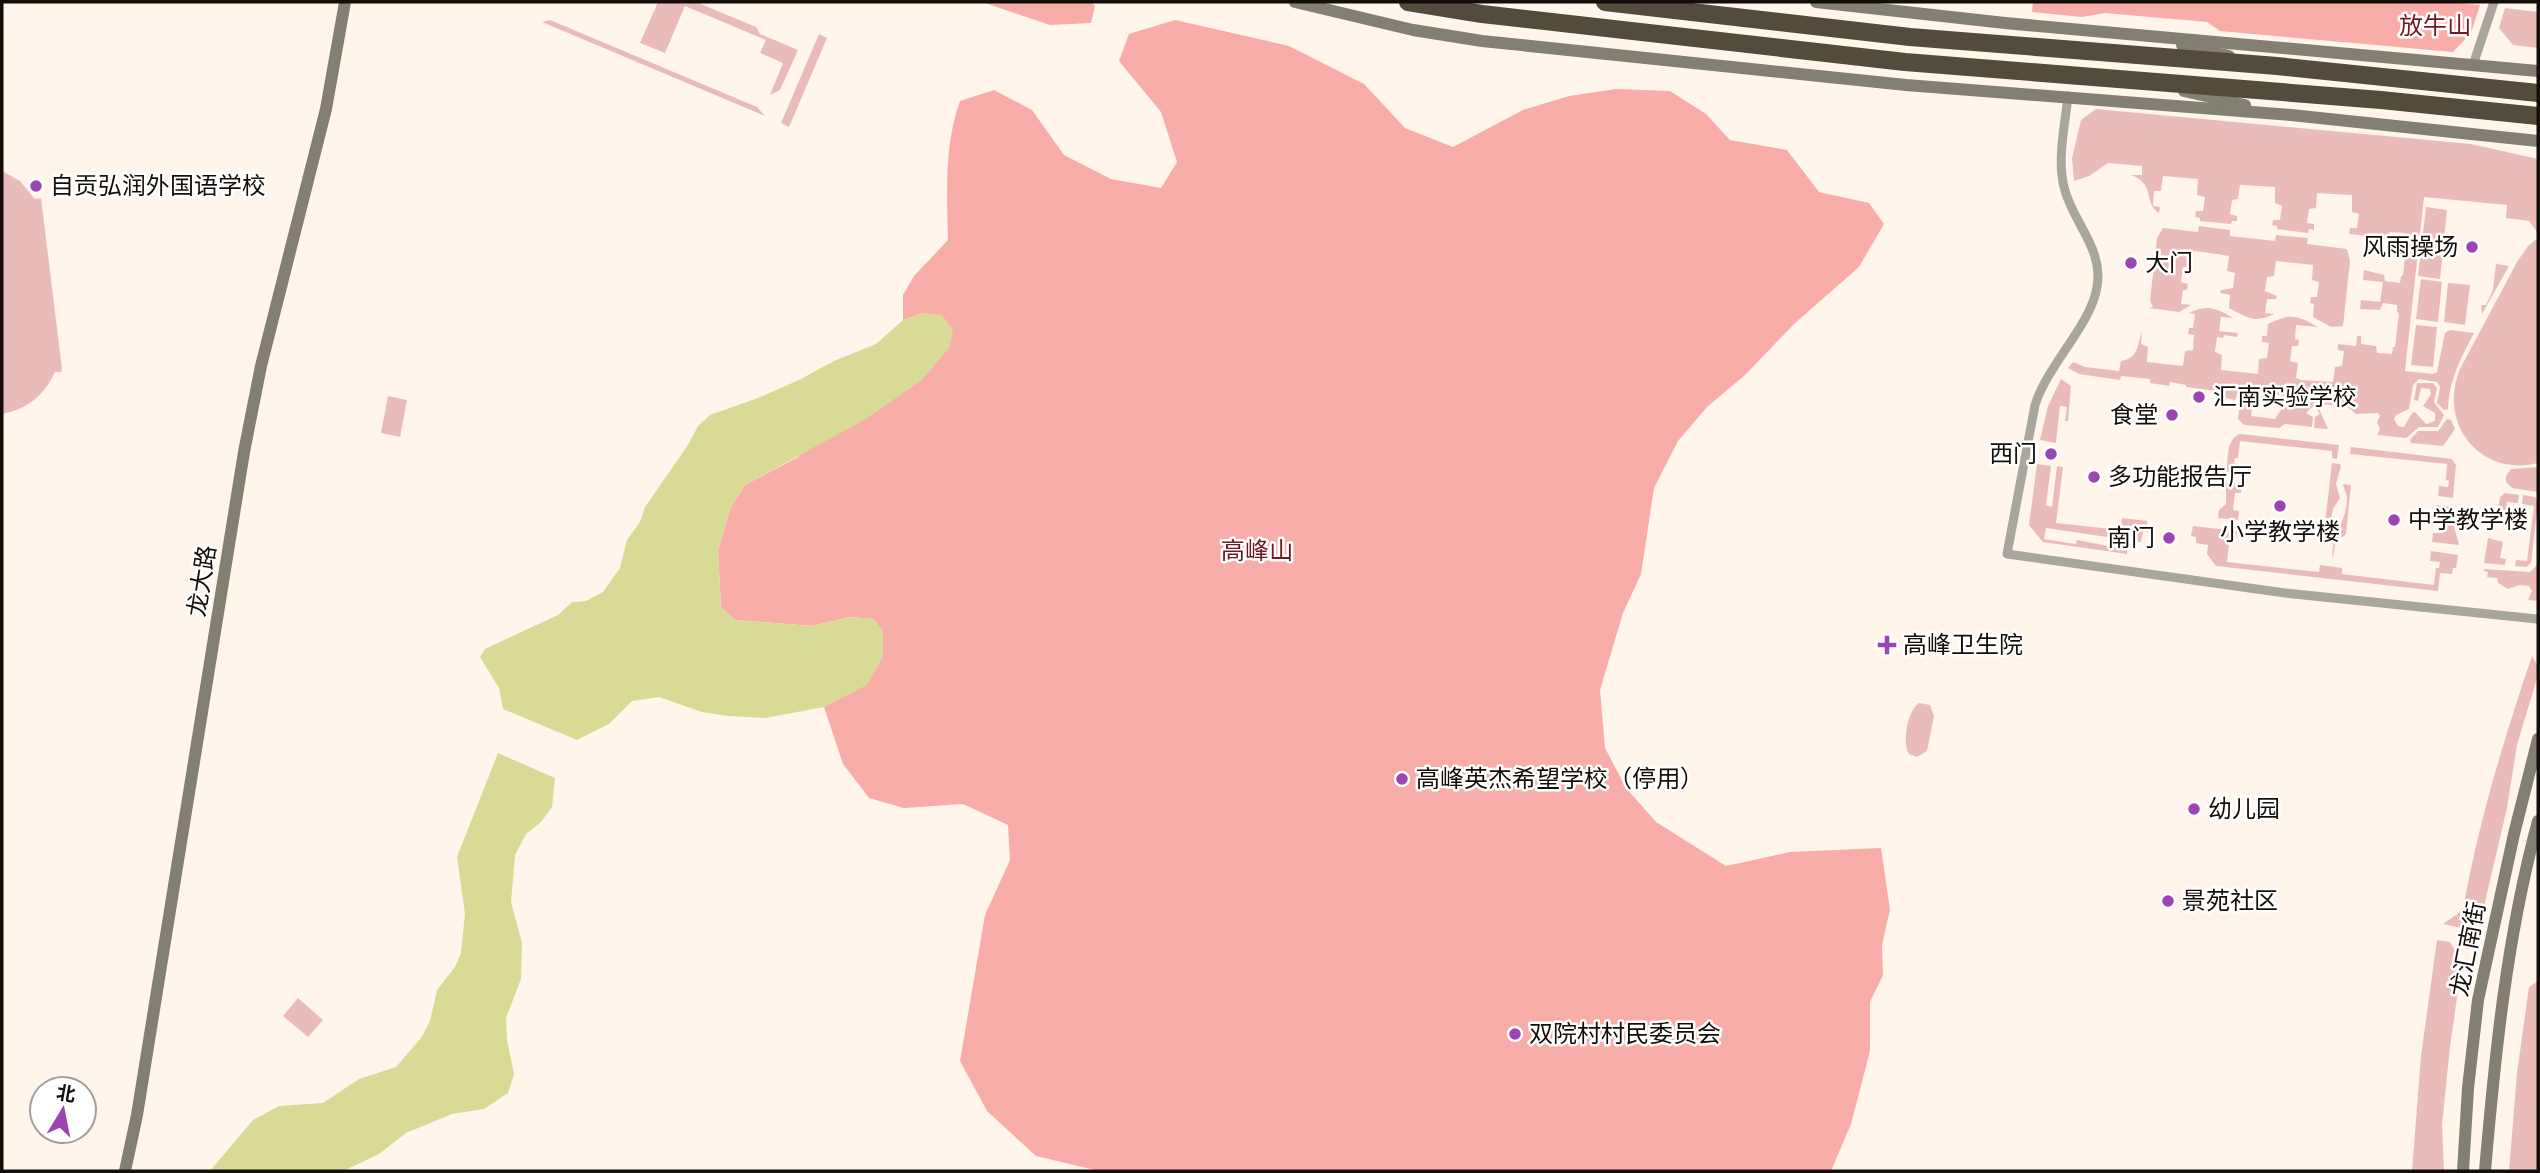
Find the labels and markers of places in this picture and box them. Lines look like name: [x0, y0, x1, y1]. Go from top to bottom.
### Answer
place label: 自贡弘润外国语学校: [50, 168, 266, 201]
marker: 自贡弘润外国语学校: [28, 178, 44, 194]
place label: 风雨操场: [2362, 229, 2458, 262]
marker: 风雨操场: [2464, 239, 2480, 255]
place label: 大门: [2145, 245, 2193, 278]
marker: 大门: [2123, 255, 2139, 271]
place label: 汇南实验学校: [2213, 379, 2357, 412]
marker: 汇南实验学校: [2191, 389, 2207, 405]
place label: 食堂: [2110, 397, 2158, 430]
marker: 食堂: [2164, 407, 2180, 423]
place label: 西门: [1989, 436, 2037, 469]
marker: 西门: [2043, 446, 2059, 462]
place label: 多功能报告厅: [2108, 459, 2252, 492]
marker: 多功能报告厅: [2086, 469, 2102, 485]
marker: 小学教学楼: [2272, 498, 2288, 514]
place label: 中学教学楼: [2408, 502, 2528, 535]
marker: 中学教学楼: [2386, 512, 2402, 528]
place label: 小学教学楼: [2220, 514, 2340, 547]
place label: 南门: [2107, 520, 2155, 553]
marker: 南门: [2161, 530, 2177, 546]
place label: 高峰卫生院: [1903, 627, 2023, 660]
marker: 高峰卫生院: [1877, 635, 1897, 655]
place label: 高峰英杰希望学校（停用）: [1416, 761, 1704, 794]
marker: 高峰英杰希望学校（停用）: [1394, 771, 1410, 787]
place label: 幼儿园: [2208, 791, 2280, 824]
marker: 幼儿园: [2186, 801, 2202, 817]
place label: 景苑社区: [2182, 883, 2278, 916]
marker: 景苑社区: [2160, 893, 2176, 909]
place label: 双院村村民委员会: [1529, 1016, 1721, 1049]
marker: 双院村村民委员会: [1507, 1026, 1523, 1042]

